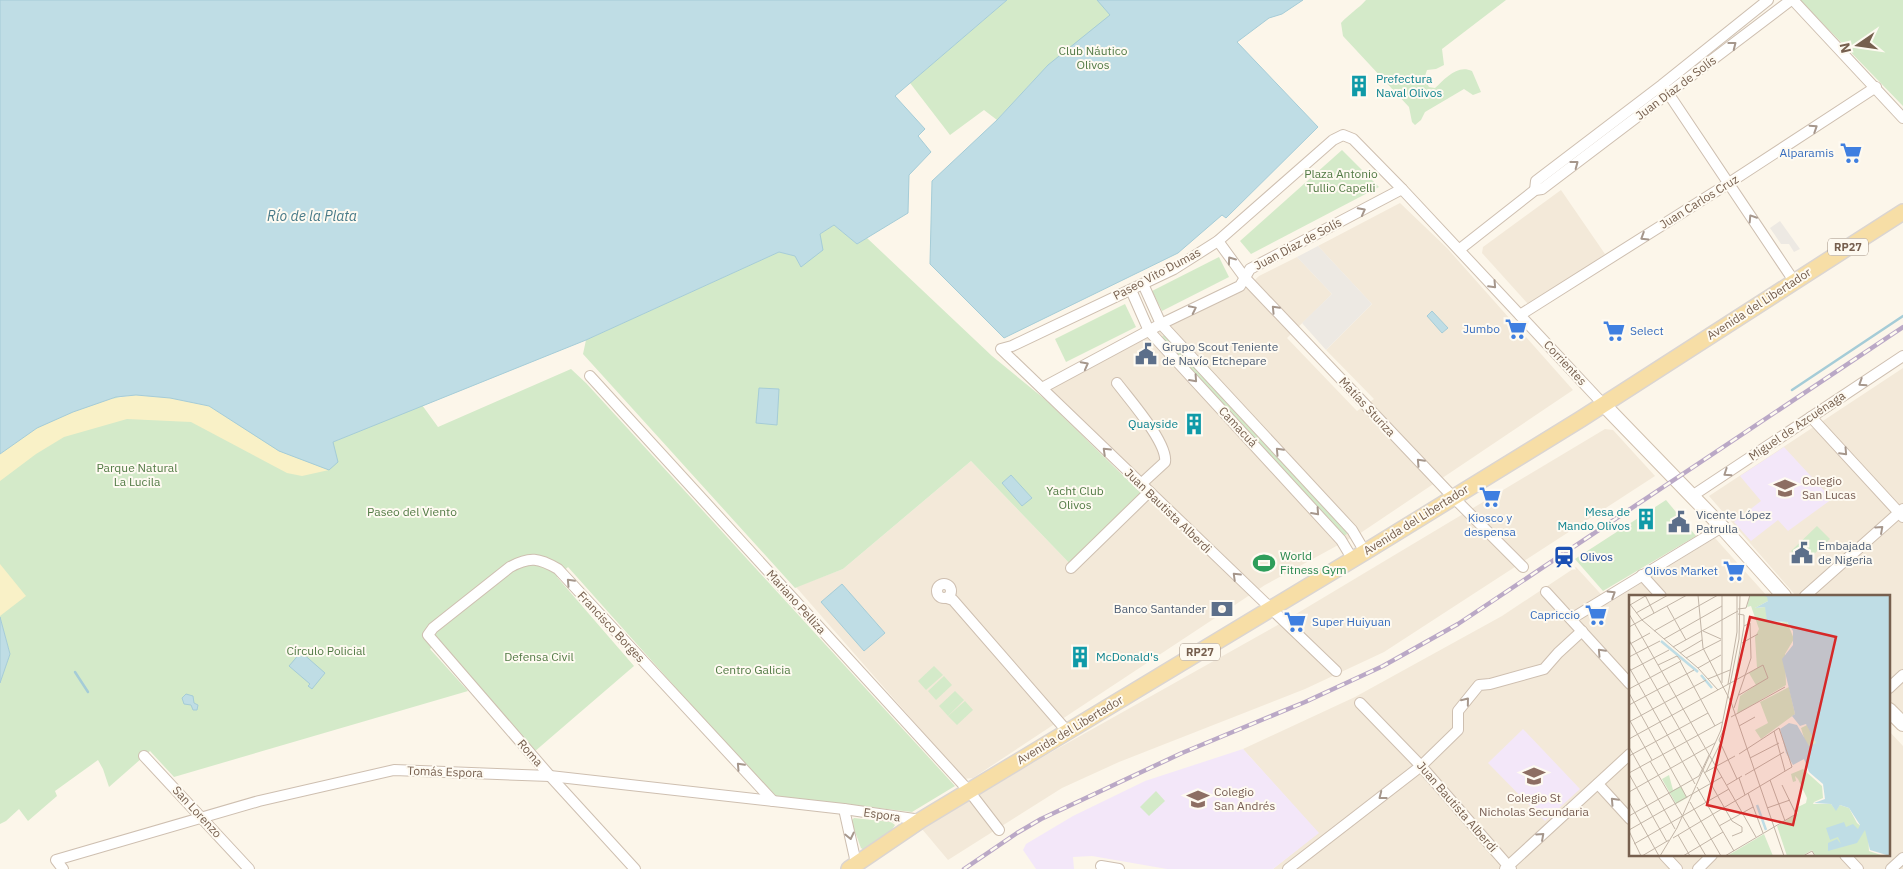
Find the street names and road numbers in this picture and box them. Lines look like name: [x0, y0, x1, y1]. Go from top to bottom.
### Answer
street label: Juan Díaz de Solís: [1632, 52, 1719, 123]
street label: Juan Carlos Cruz: [1657, 171, 1741, 232]
street label: Juan Díaz de Solís: [1251, 214, 1344, 273]
road number: RP27: [1828, 238, 1868, 256]
street label: Paseo Vito Dumas: [1110, 244, 1203, 303]
street label: Avenida del Libertador: [1704, 264, 1814, 343]
street label: Corrientes: [1541, 337, 1590, 388]
street label: Matías Sturiza: [1336, 374, 1399, 440]
street label: Miguel de Azcuénaga: [1745, 387, 1848, 464]
street label: Camacuá: [1216, 403, 1261, 450]
street label: Juan Bautista Alberdi: [1122, 465, 1215, 556]
street label: Avenida del Libertador: [1360, 481, 1472, 558]
street label: Mariano Pelliza: [764, 566, 830, 637]
street label: Francisco Borges: [575, 588, 648, 665]
road number: RP27: [1180, 644, 1220, 660]
street label: Avenida del Libertador: [1014, 692, 1126, 767]
street label: Roma: [515, 736, 547, 770]
street label: Juan Bautista Alberdi: [1414, 758, 1501, 855]
street label: Tomás Espora: [407, 763, 484, 780]
street label: San Lorenzo: [170, 783, 225, 841]
street label: Espora: [863, 804, 902, 825]

